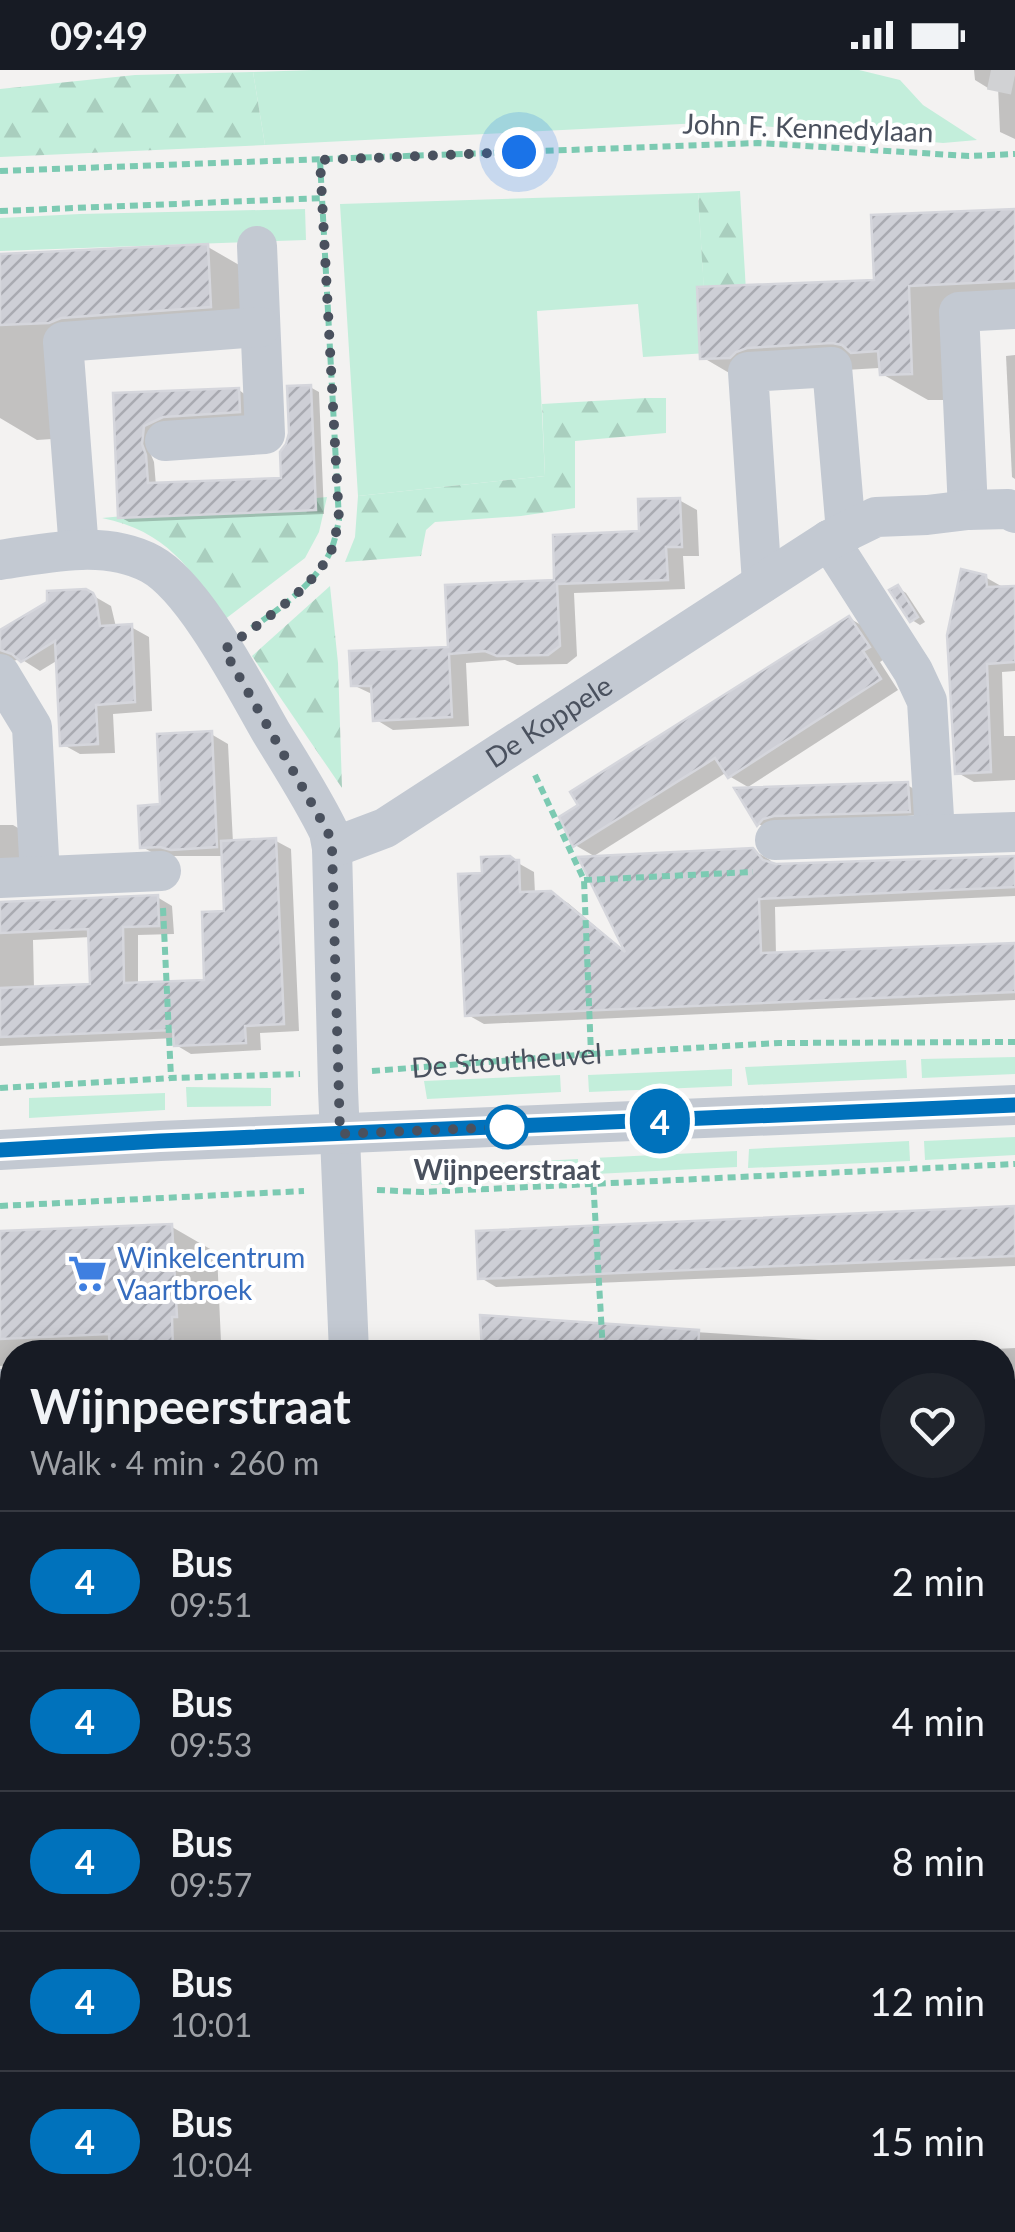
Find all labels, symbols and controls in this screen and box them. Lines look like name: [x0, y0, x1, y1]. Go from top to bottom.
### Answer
text: 09:49: [50, 12, 148, 58]
street label: John F. Kennedylaan: [682, 106, 934, 148]
your location: [494, 127, 544, 177]
street label: De Koppele: [479, 667, 618, 774]
street label: De Stoutheuvel: [410, 1035, 603, 1084]
line badge: 4: [628, 1088, 692, 1154]
text: 4: [650, 1100, 670, 1142]
marker: Wijnpeerstraat: [486, 1106, 528, 1148]
place label: Wijnpeerstraat: [413, 1152, 601, 1186]
place label: Winkelcentrum Vaartbroek: [117, 1240, 305, 1306]
supermarket icon: Winkelcentrum Vaartbroek: [66, 1253, 108, 1295]
button: heart: [880, 1373, 985, 1478]
text: Wijnpeerstraat: [30, 1377, 351, 1434]
text: Walk · 4 min · 260 m: [30, 1443, 319, 1482]
text: Bus: [170, 1539, 233, 1585]
text: 2 min: [892, 1558, 985, 1604]
text: 4: [75, 1560, 95, 1602]
text: 09:51: [170, 1585, 252, 1624]
text: Bus: [170, 1679, 233, 1725]
text: 4 min: [892, 1698, 985, 1744]
text: 4: [75, 1700, 95, 1742]
text: 09:53: [170, 1725, 252, 1764]
text: Bus: [170, 1819, 233, 1865]
text: 8 min: [892, 1838, 985, 1884]
text: 4: [75, 1840, 95, 1882]
text: 09:57: [170, 1865, 252, 1904]
text: Bus: [170, 1959, 233, 2005]
text: 12 min: [870, 1978, 985, 2024]
text: 4: [75, 1980, 95, 2022]
text: 10:01: [170, 2005, 252, 2044]
text: Bus: [170, 2099, 233, 2145]
text: 15 min: [870, 2118, 985, 2164]
text: 4: [75, 2120, 95, 2162]
text: 10:04: [170, 2145, 252, 2184]

